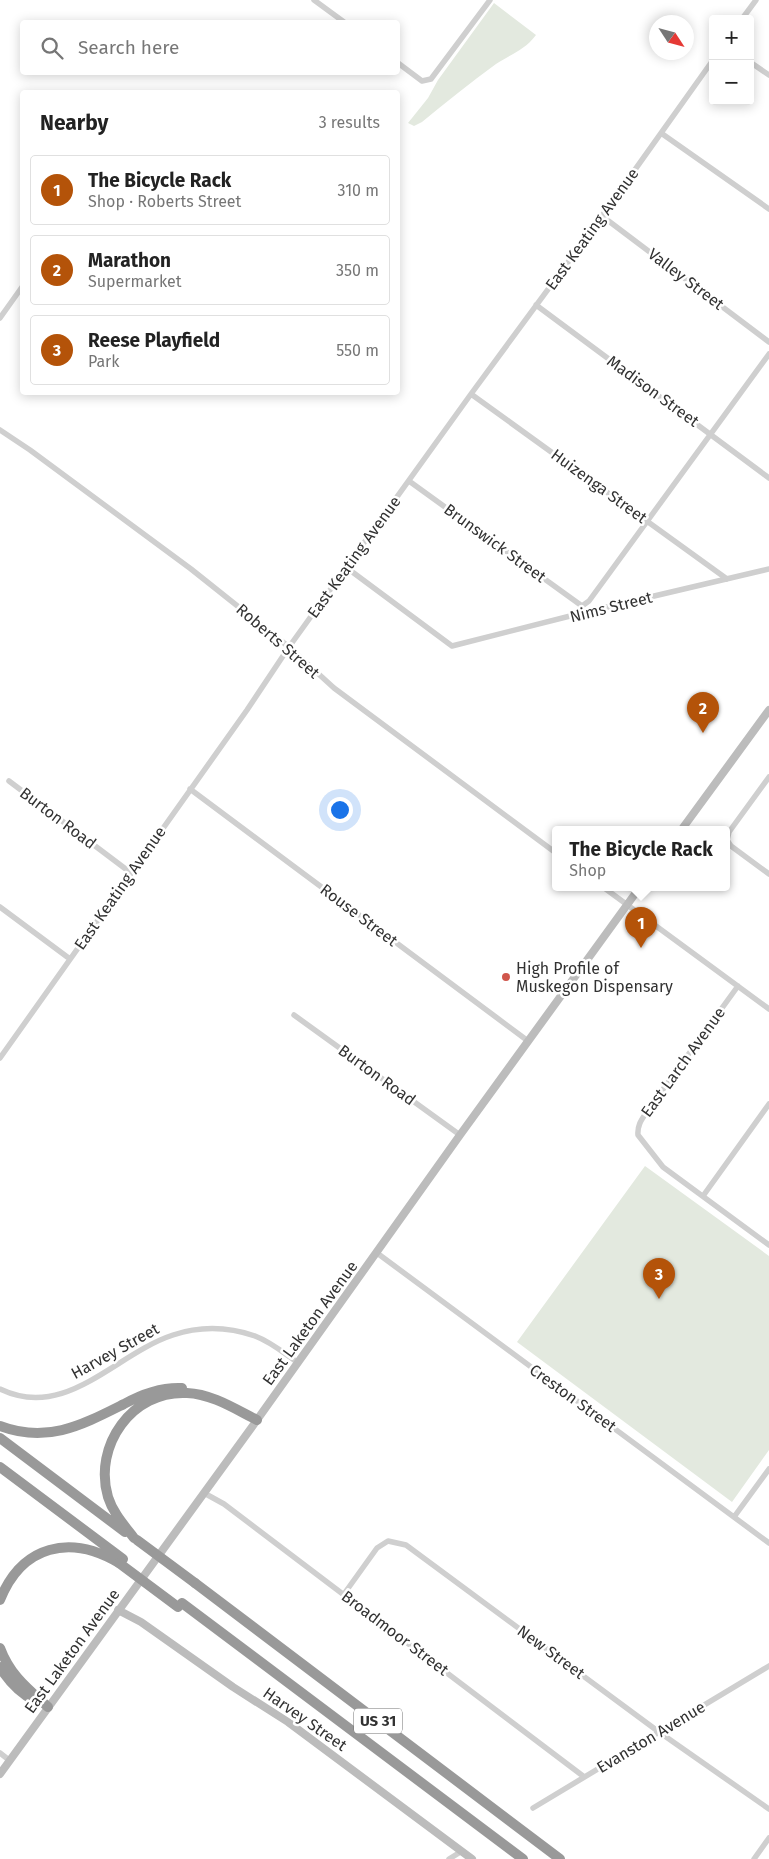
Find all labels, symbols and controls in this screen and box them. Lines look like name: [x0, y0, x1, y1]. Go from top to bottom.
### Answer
north arrow: [649, 15, 694, 60]
map controls: [709, 15, 754, 105]
button: +: [709, 15, 754, 60]
search box: [20, 20, 400, 75]
icon: search: [38, 34, 66, 62]
text: Search here: [78, 36, 179, 59]
button: −: [709, 60, 754, 105]
text: Nearby: [40, 110, 108, 136]
text: 3 results: [319, 113, 380, 132]
street label: East Keating Avenue: [541, 164, 643, 294]
text: The Bicycle Rack: [88, 169, 231, 192]
text: 1: [53, 181, 61, 200]
text: 310 m: [338, 181, 379, 200]
text: Shop · Roberts Street: [88, 192, 241, 211]
street label: Valley Street: [644, 244, 728, 314]
text: Marathon: [88, 249, 171, 272]
text: 2: [53, 261, 61, 280]
text: 350 m: [336, 261, 379, 280]
text: Supermarket: [88, 272, 182, 291]
text: Reese Playfield: [88, 329, 220, 352]
text: 3: [53, 341, 61, 360]
text: 550 m: [336, 341, 379, 360]
street label: Madison Street: [603, 351, 703, 431]
text: Park: [88, 352, 120, 371]
street label: Huizenga Street: [547, 445, 651, 527]
street label: East Keating Avenue: [303, 492, 405, 622]
street label: Brunswick Street: [440, 500, 550, 586]
street label: Nims Street: [568, 588, 654, 626]
street label: Roberts Street: [232, 600, 324, 682]
pin: 2: [687, 692, 719, 733]
street label: Burton Road: [16, 783, 100, 853]
your location: [327, 797, 353, 823]
street label: East Keating Avenue: [70, 823, 170, 953]
popup: [552, 826, 730, 891]
text: The Bicycle Rack: [569, 838, 713, 861]
text: Shop: [569, 861, 606, 880]
street label: Rouse Street: [317, 880, 402, 950]
pin: 1: [625, 907, 657, 948]
place label: High Profile of Muskegon Dispensary: [516, 959, 673, 996]
marker: High Profile of Muskegon Dispensary: [500, 971, 512, 983]
street label: East Larch Avenue: [637, 1003, 729, 1121]
street label: Burton Road: [335, 1041, 419, 1109]
street label: East Laketon Avenue: [258, 1257, 362, 1389]
pin: 3: [643, 1258, 675, 1299]
street label: Harvey Street: [68, 1319, 163, 1383]
street label: Creston Street: [526, 1360, 620, 1436]
street label: East Laketon Avenue: [20, 1585, 124, 1717]
street label: Broadmoor Street: [338, 1587, 452, 1680]
street label: New Street: [514, 1621, 589, 1683]
street label: Harvey Street: [260, 1683, 351, 1755]
street label: Evanston Avenue: [593, 1697, 709, 1777]
road number: US 31: [354, 1708, 402, 1734]

